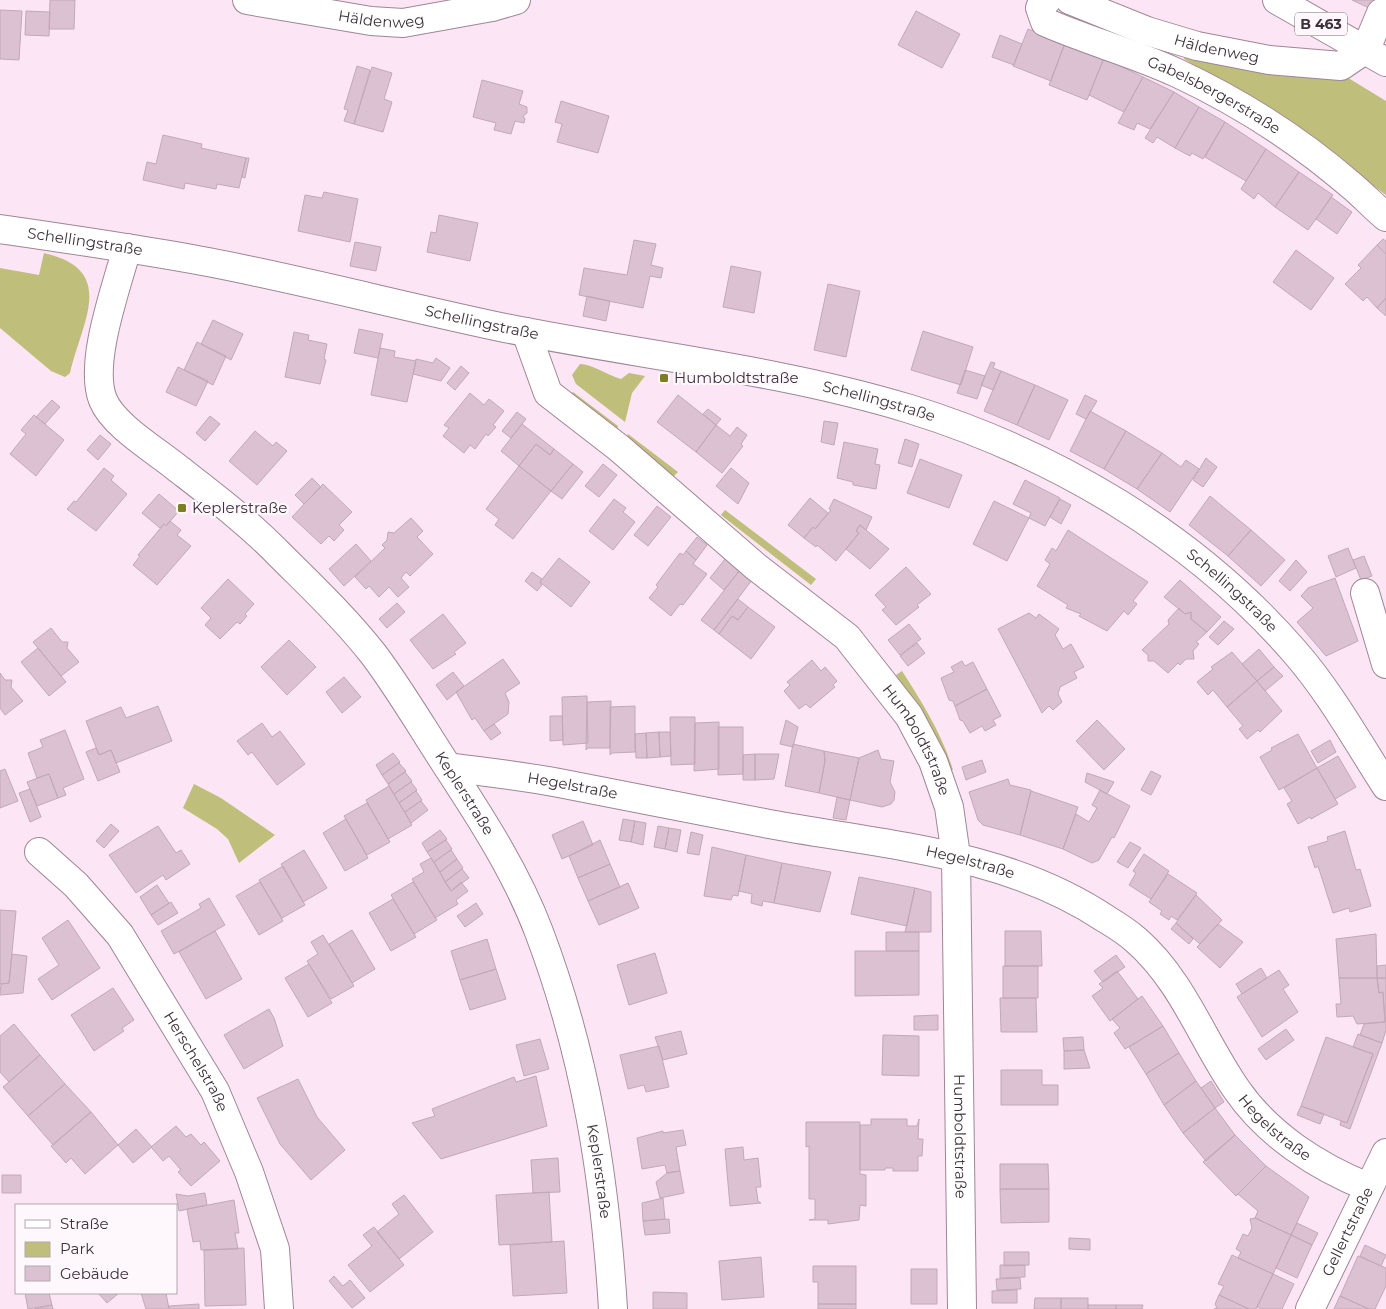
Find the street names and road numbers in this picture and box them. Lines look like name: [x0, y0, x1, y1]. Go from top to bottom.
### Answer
street label: Häldenweg: [337, 6, 426, 32]
road number: B 463: [1295, 12, 1347, 36]
street label: Häldenweg: [1172, 30, 1261, 67]
street label: Gabelsbergerstraße: [1145, 51, 1284, 138]
street label: Schellingstraße: [26, 223, 144, 259]
street label: Schellingstraße: [423, 301, 540, 343]
street label: Schellingstraße: [821, 376, 938, 426]
street label: Schellingstraße: [1183, 544, 1282, 636]
street label: Humboldtstraße: [879, 680, 954, 798]
street label: Keplerstraße: [431, 748, 499, 838]
street label: Hegelstraße: [526, 768, 619, 803]
street label: Hegelstraße: [924, 841, 1017, 883]
street label: Herschelstraße: [160, 1008, 233, 1114]
street label: Humboldtstraße: [950, 1074, 971, 1199]
street label: Hegelstraße: [1234, 1090, 1315, 1165]
street label: Keplerstraße: [583, 1122, 615, 1220]
street label: Gellertstraße: [1317, 1184, 1377, 1279]

